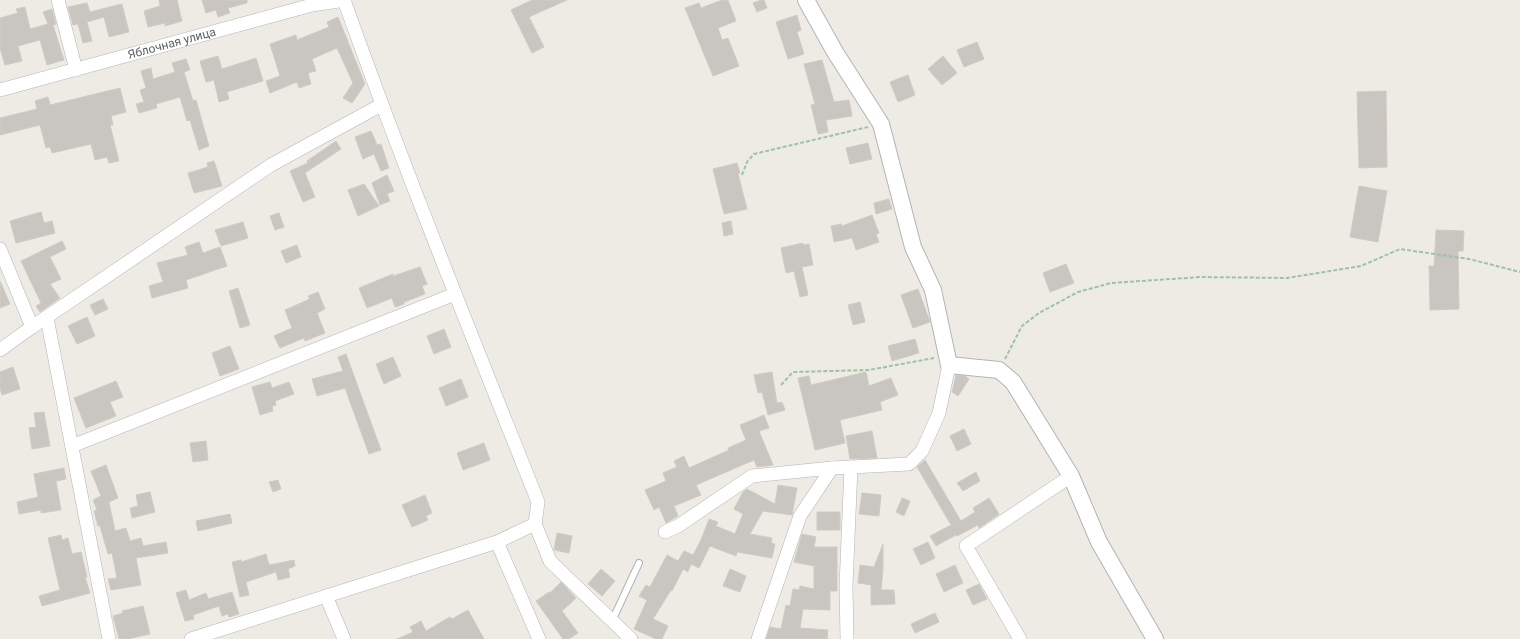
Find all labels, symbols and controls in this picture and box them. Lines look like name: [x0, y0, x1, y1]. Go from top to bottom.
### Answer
street label: Яблочная улица: [126, 25, 217, 62]

